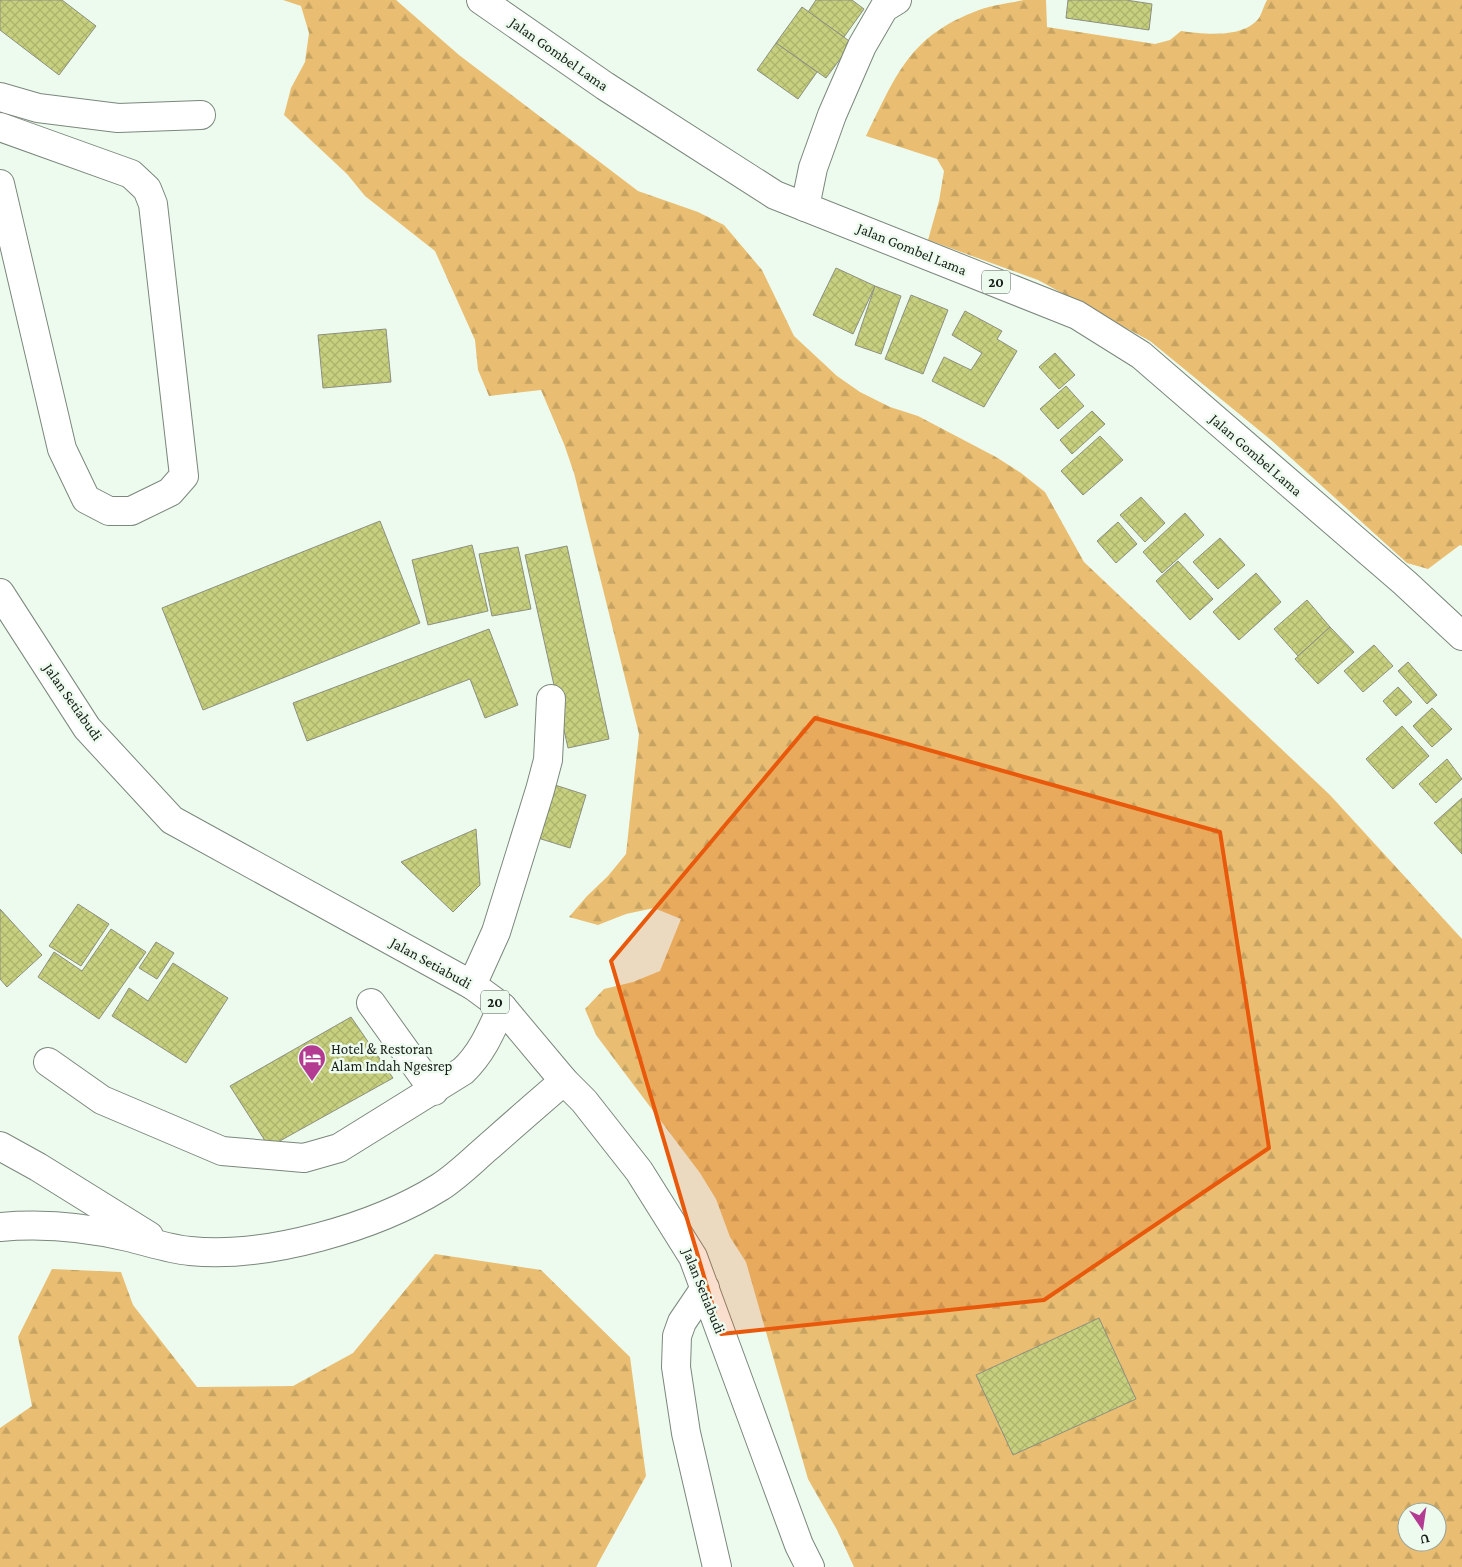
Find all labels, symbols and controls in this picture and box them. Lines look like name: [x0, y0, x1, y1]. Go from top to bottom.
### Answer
street label: Jalan Gombel Lama: [504, 13, 611, 95]
street label: Jalan Gombel Lama: [853, 219, 969, 279]
road number: 20: [982, 270, 1010, 294]
street label: Jalan Gombel Lama: [1205, 409, 1305, 500]
street label: Jalan Setiabudi: [39, 659, 105, 744]
street label: Jalan Setiabudi: [386, 933, 474, 993]
road number: 20: [481, 990, 509, 1014]
place label: Hotel & Restoran Alam Indah Ngesrep: [331, 1041, 453, 1075]
hotel icon: Hotel & Restoran Alam Indah Ngesrep: [297, 1043, 327, 1082]
street label: Jalan Setiabudi: [678, 1244, 728, 1336]
north arrow: [1397, 1502, 1447, 1552]
text: U: [1418, 1531, 1431, 1549]

